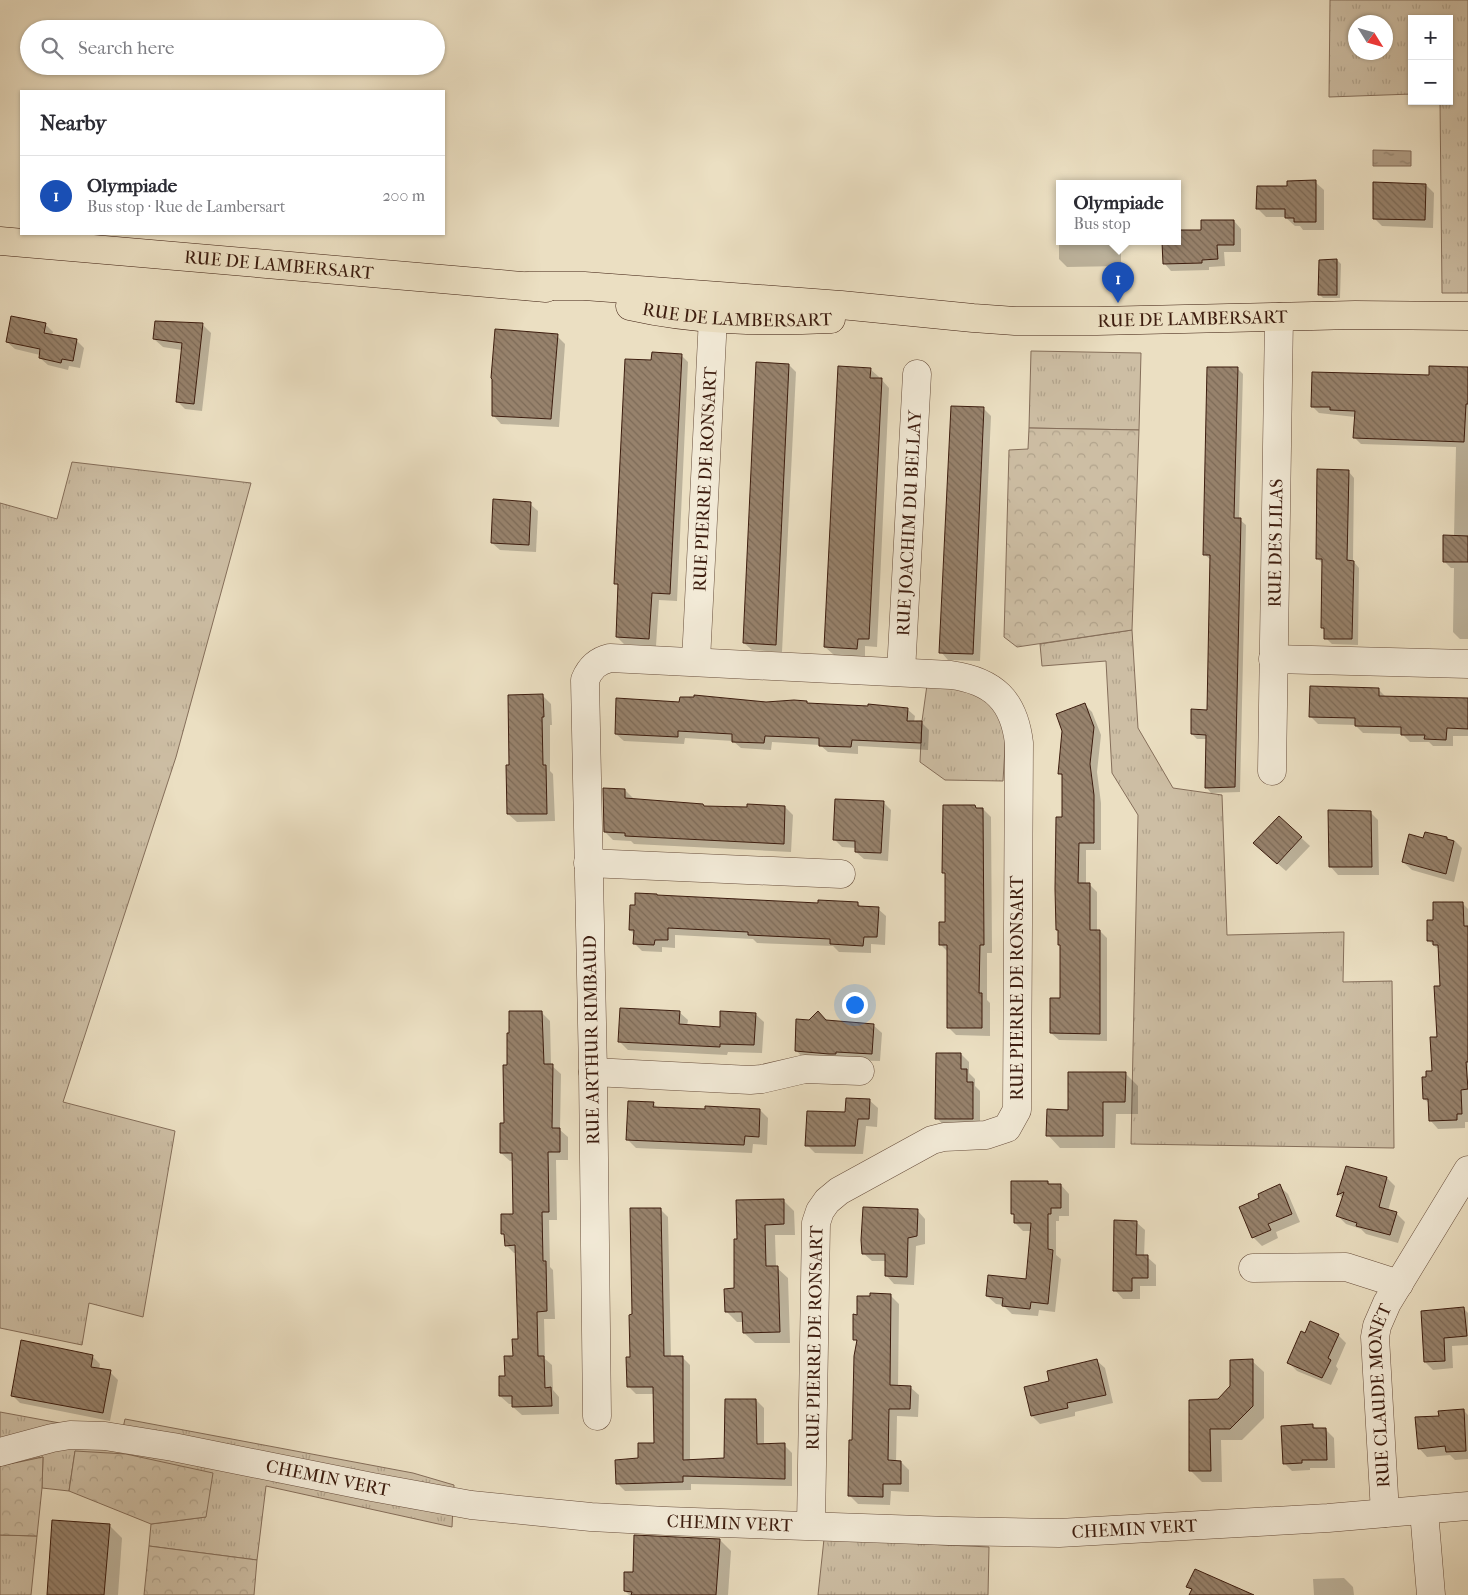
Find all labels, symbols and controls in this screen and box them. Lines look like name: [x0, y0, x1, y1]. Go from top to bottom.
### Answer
north arrow: [1348, 15, 1393, 60]
map controls: [1408, 15, 1453, 105]
button: +: [1408, 15, 1453, 60]
search box: [20, 20, 445, 75]
icon: search: [38, 34, 66, 62]
text: Search here: [78, 37, 174, 59]
button: −: [1408, 60, 1453, 105]
text: Nearby: [40, 111, 106, 135]
text: Olympiade: [87, 175, 177, 197]
popup: [1056, 180, 1181, 245]
text: 1: [53, 186, 59, 205]
text: 200 m: [382, 186, 425, 205]
text: Olympiade: [1073, 192, 1164, 214]
text: Bus stop · Rue de Lambersart: [87, 197, 285, 216]
text: Bus stop: [1073, 214, 1131, 233]
street label: RUE DE LAMBERSART: [183, 246, 375, 284]
pin: 1: [1102, 262, 1134, 303]
street label: RUE DE LAMBERSART: [641, 298, 833, 331]
street label: RUE DE LAMBERSART: [1097, 306, 1289, 331]
street label: RUE PIERRE DE RONSART: [689, 365, 721, 592]
street label: RUE JOACHIM DU BELLAY: [892, 409, 926, 637]
street label: RUE DES LILAS: [1264, 478, 1287, 608]
street label: RUE PIERRE DE RONSART: [1007, 875, 1028, 1100]
street label: RUE ARTHUR RIMBAUD: [580, 935, 604, 1145]
your location: [842, 992, 868, 1018]
street label: RUE PIERRE DE RONSART: [803, 1225, 827, 1451]
street label: RUE CLAUDE MONET: [1364, 1300, 1396, 1488]
street label: CHEMIN VERT: [264, 1455, 392, 1501]
street label: CHEMIN VERT: [666, 1511, 794, 1536]
street label: CHEMIN VERT: [1071, 1515, 1199, 1543]

